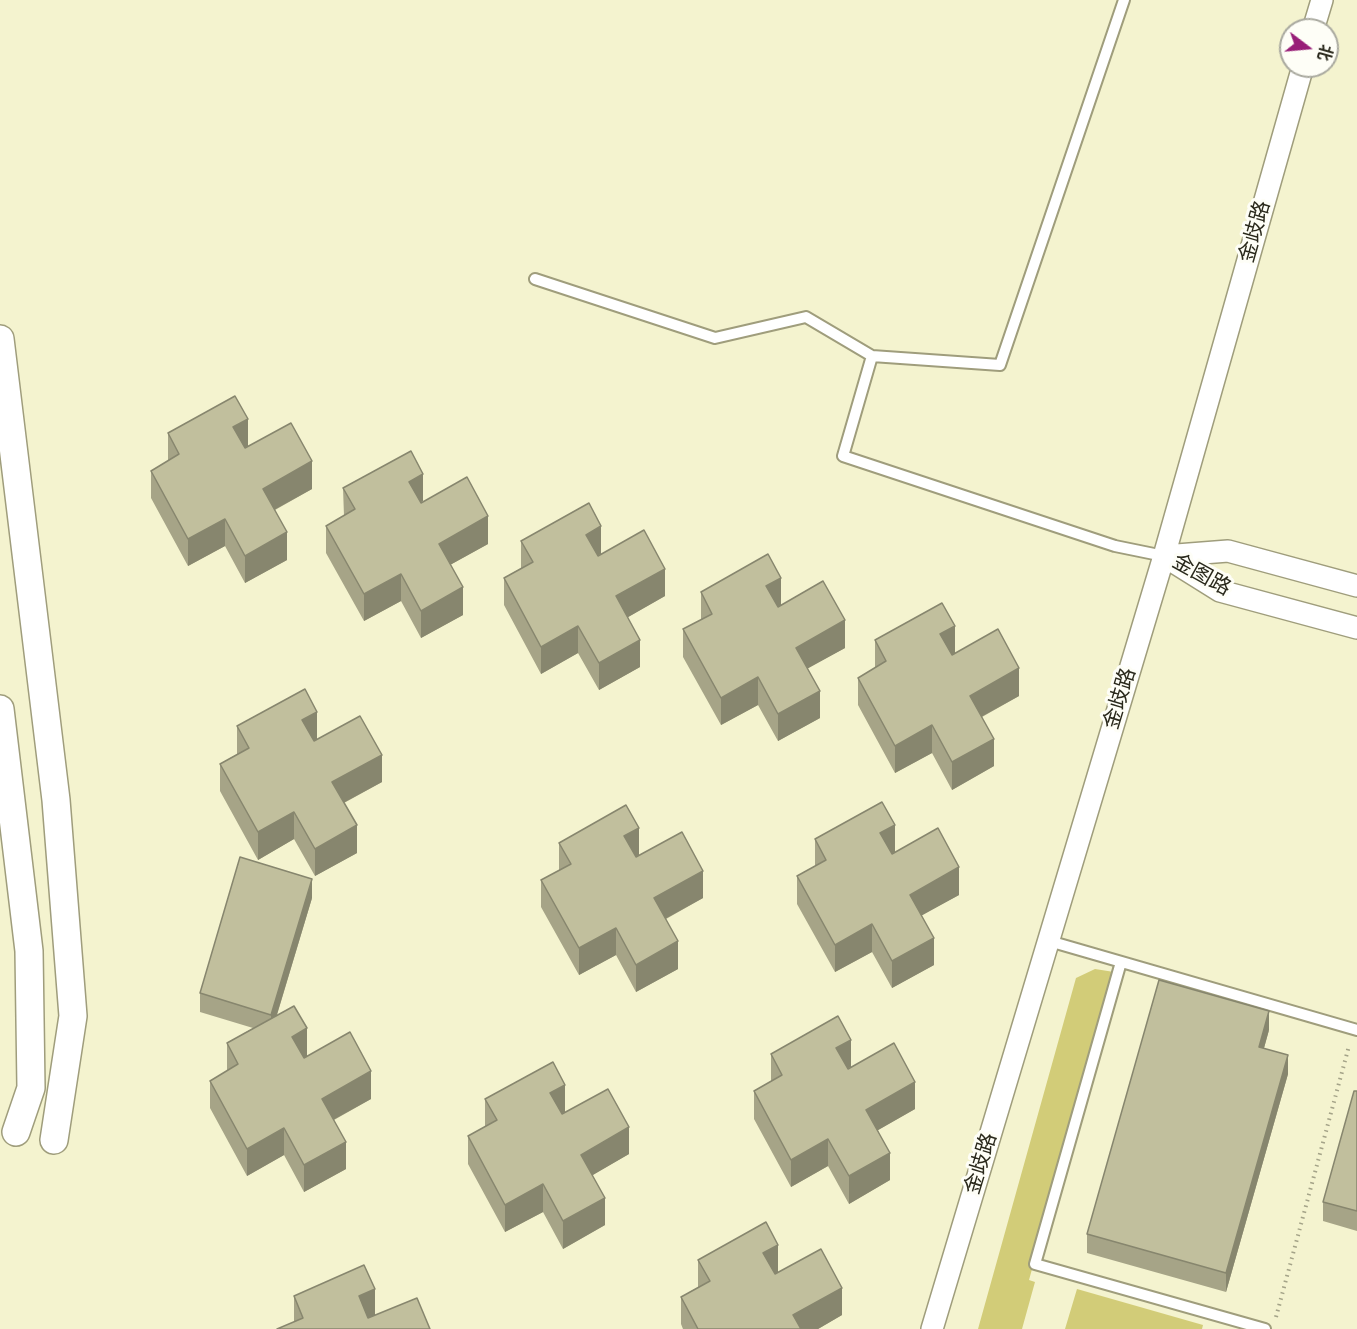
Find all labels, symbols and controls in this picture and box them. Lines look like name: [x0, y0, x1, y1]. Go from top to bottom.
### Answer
north arrow: [1279, 18, 1339, 78]
text: 北: [1312, 42, 1337, 63]
street label: 金歧路: [1235, 198, 1277, 266]
street label: 金图路: [1167, 550, 1235, 602]
street label: 金歧路: [1100, 665, 1142, 733]
street label: 金歧路: [961, 1130, 1003, 1198]

